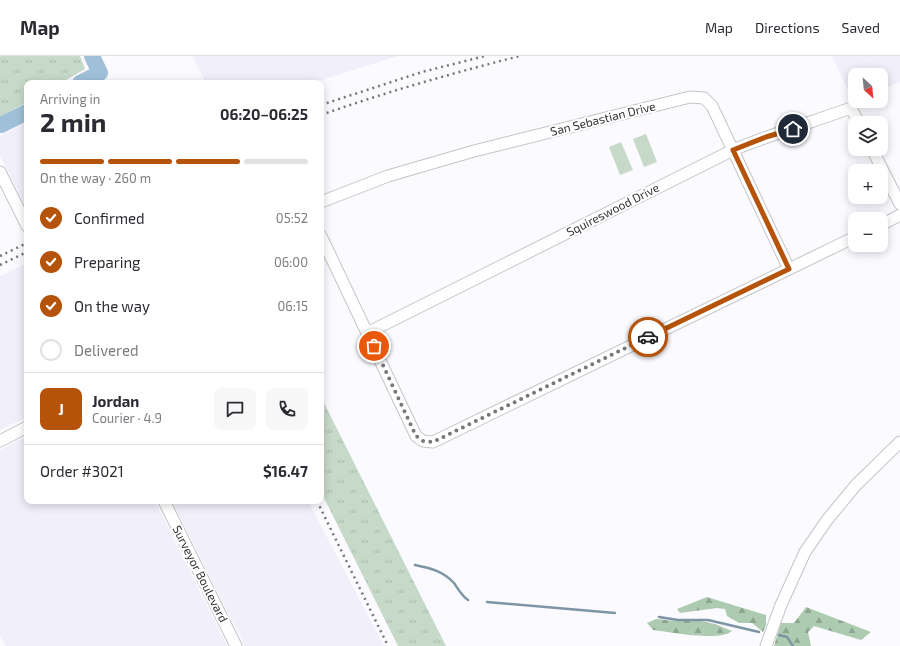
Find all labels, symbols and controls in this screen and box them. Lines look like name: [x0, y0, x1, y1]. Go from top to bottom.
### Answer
text: Map: [20, 16, 60, 39]
text: Map: [705, 19, 733, 36]
text: Directions: [755, 19, 820, 36]
text: Saved: [842, 19, 880, 36]
north arrow: [848, 68, 888, 108]
map controls: [848, 68, 888, 252]
text: Arriving in: [40, 91, 100, 107]
street label: San Sebastian Drive: [549, 98, 657, 138]
text: 06:20–06:25: [220, 105, 308, 123]
text: 2 min: [40, 106, 106, 137]
pin: [776, 112, 810, 146]
button: layers: [848, 116, 888, 156]
icon: home: [782, 118, 804, 140]
button: +: [848, 164, 888, 204]
text: On the way · 260 m: [40, 170, 151, 186]
street label: Squireswood Drive: [564, 180, 661, 239]
icon: check: [40, 207, 62, 229]
text: Confirmed: [74, 209, 145, 227]
text: 05:52: [276, 210, 308, 226]
button: −: [848, 212, 888, 252]
icon: check: [40, 251, 62, 273]
text: Preparing: [74, 253, 140, 271]
text: 06:00: [274, 254, 308, 270]
icon: check: [40, 295, 62, 317]
text: On the way: [74, 297, 150, 315]
text: 06:15: [278, 298, 308, 314]
courier: [628, 317, 668, 357]
icon: car: [637, 326, 659, 348]
pin: [357, 329, 391, 363]
icon: bag: [363, 335, 385, 357]
text: Delivered: [74, 341, 139, 359]
button: chat: [214, 388, 256, 430]
button: phone: [266, 388, 308, 430]
text: Jordan: [92, 392, 139, 410]
text: J: [58, 400, 64, 418]
text: Courier · 4.9: [92, 410, 162, 426]
text: Order #3021: [40, 462, 124, 480]
text: $16.47: [263, 462, 308, 480]
street label: Surveyor Boulevard: [170, 523, 231, 624]

